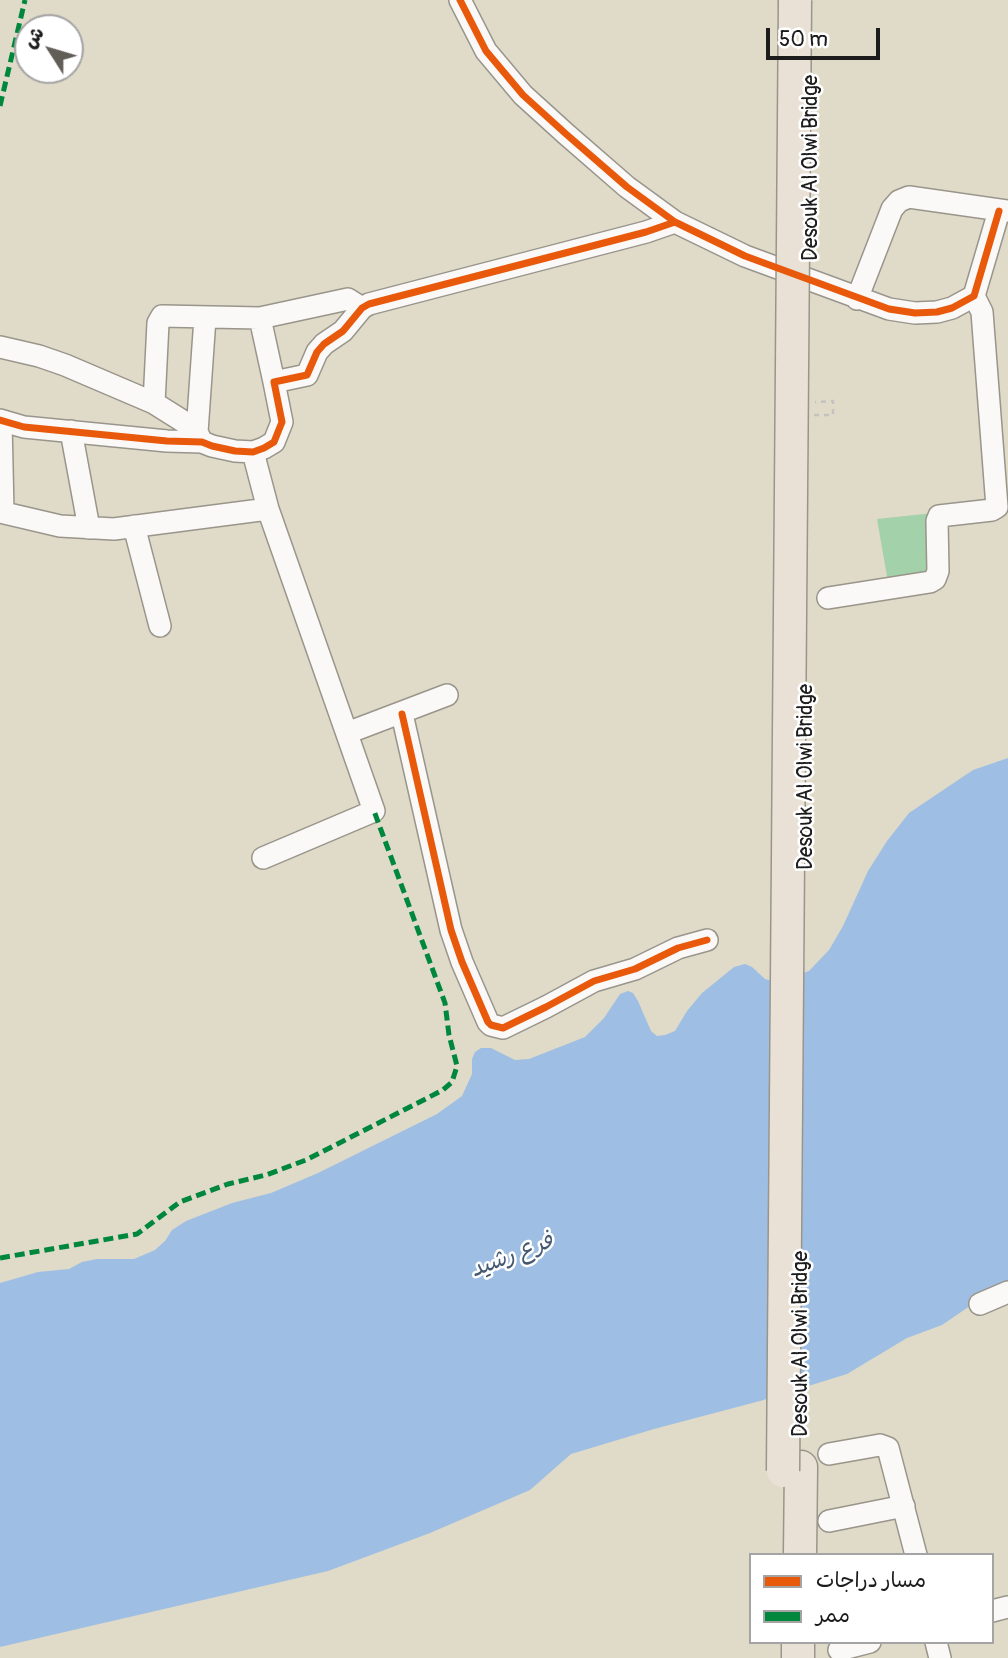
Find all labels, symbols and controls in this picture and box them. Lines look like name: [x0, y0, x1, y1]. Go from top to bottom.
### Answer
north arrow: [14, 14, 84, 84]
scale bar: [770, 14, 884, 58]
text: ش: [18, 22, 50, 53]
text: 50 m: [779, 26, 828, 53]
street label: Desouk Al Olwi Bridge: [799, 75, 825, 261]
street label: Desouk Al Olwi Bridge: [794, 684, 820, 870]
water label: فرع رشيد: [467, 1228, 557, 1284]
street label: Desouk Al Olwi Bridge: [789, 1251, 815, 1437]
legend: [749, 1553, 994, 1644]
text: مسار دراجات: [816, 1567, 926, 1594]
text: ممر: [816, 1602, 850, 1629]

